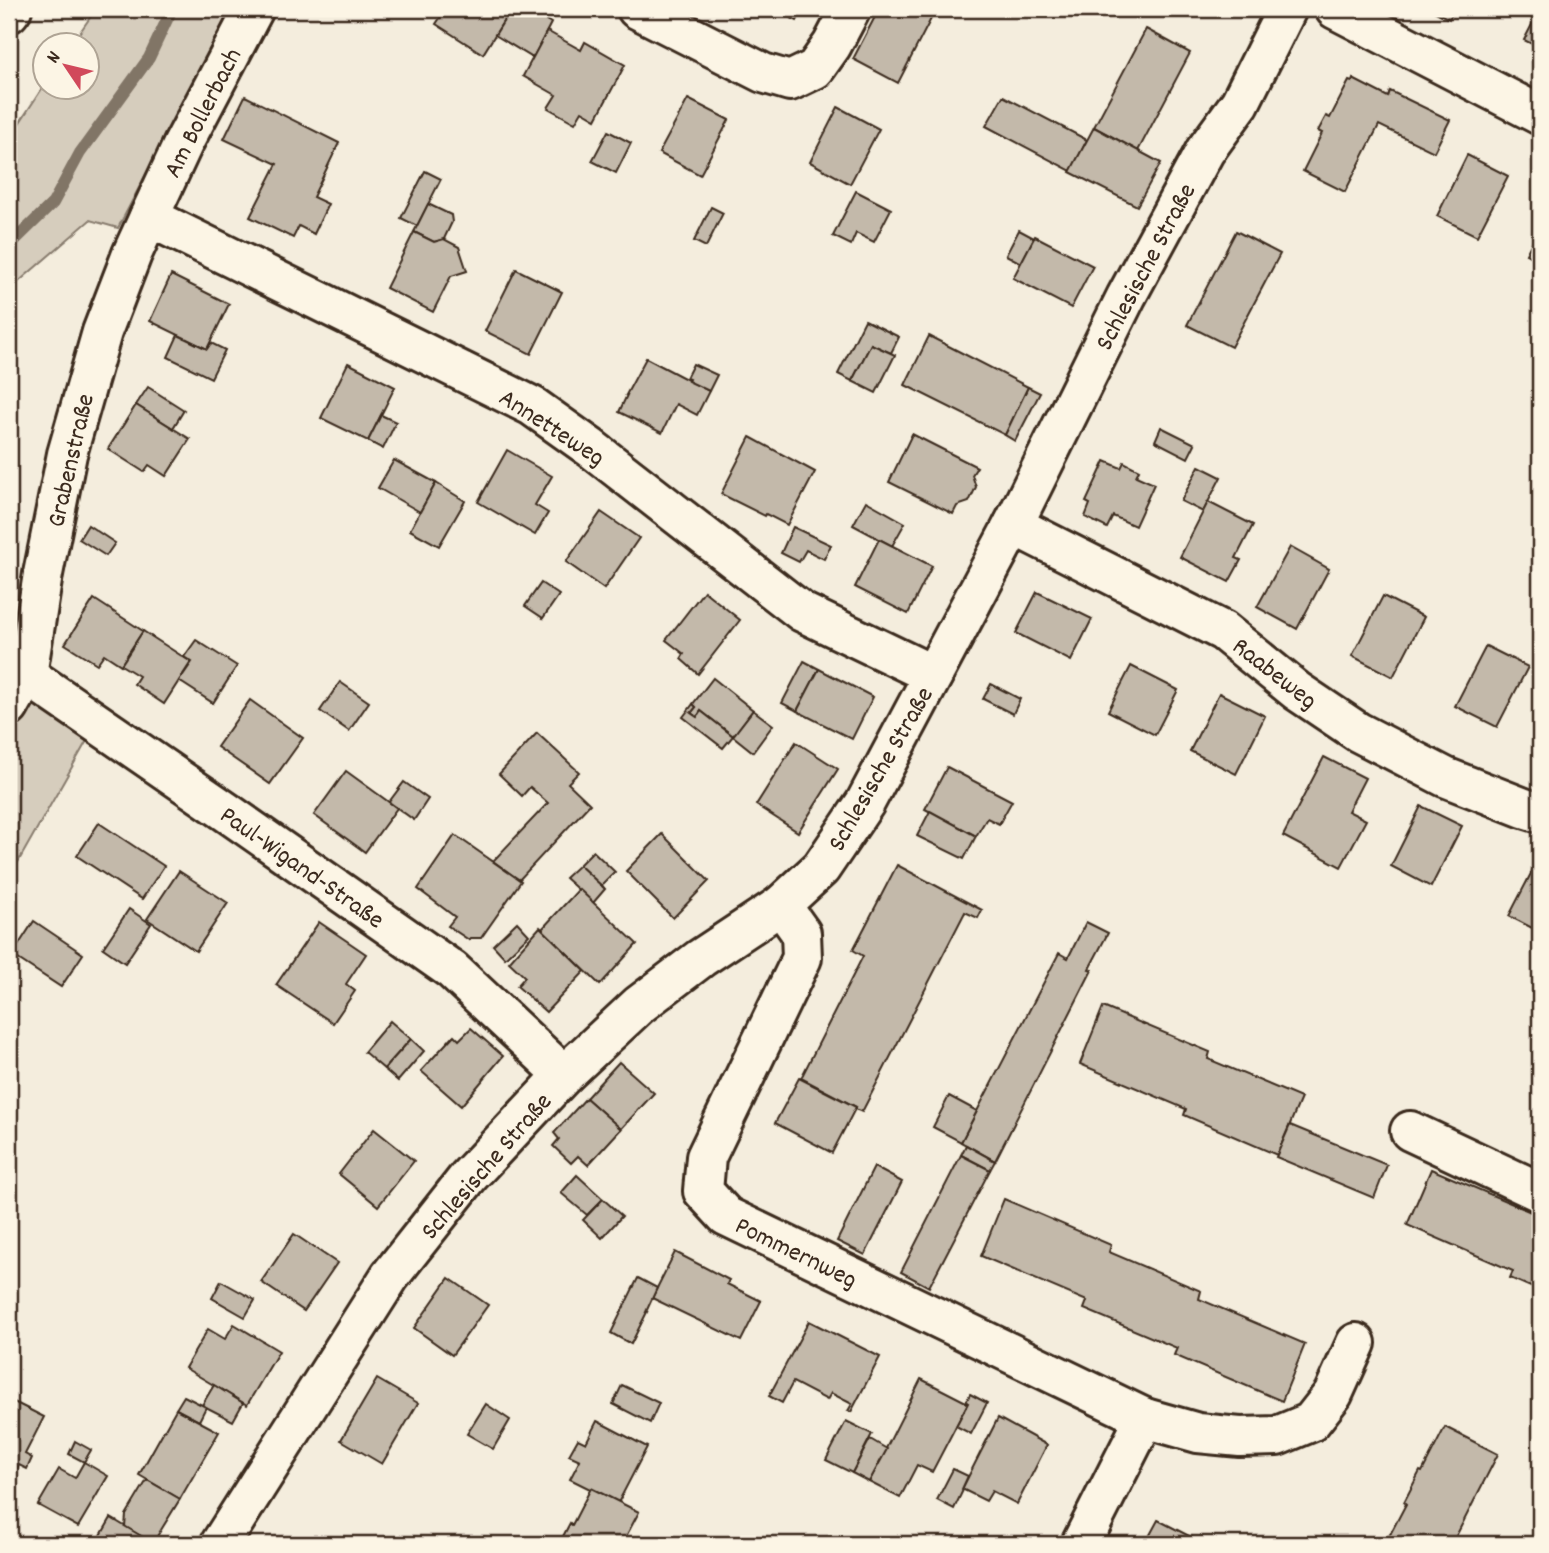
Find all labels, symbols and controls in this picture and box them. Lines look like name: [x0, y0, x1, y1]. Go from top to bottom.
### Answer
north arrow: [32, 32, 102, 102]
street label: Am Bollerbach: [156, 42, 253, 185]
text: N: [41, 47, 69, 70]
street label: Schlesische Straße: [1087, 177, 1207, 358]
street label: Annetteweg: [491, 381, 611, 477]
street label: Grabenstraße: [39, 390, 106, 531]
street label: Raabeweg: [1223, 630, 1324, 720]
street label: Schlesische Straße: [820, 681, 944, 859]
street label: Paul-Wigand-Straße: [211, 798, 391, 939]
street label: Schlesische Straße: [413, 1086, 562, 1249]
street label: Pommernweg: [728, 1209, 863, 1300]

